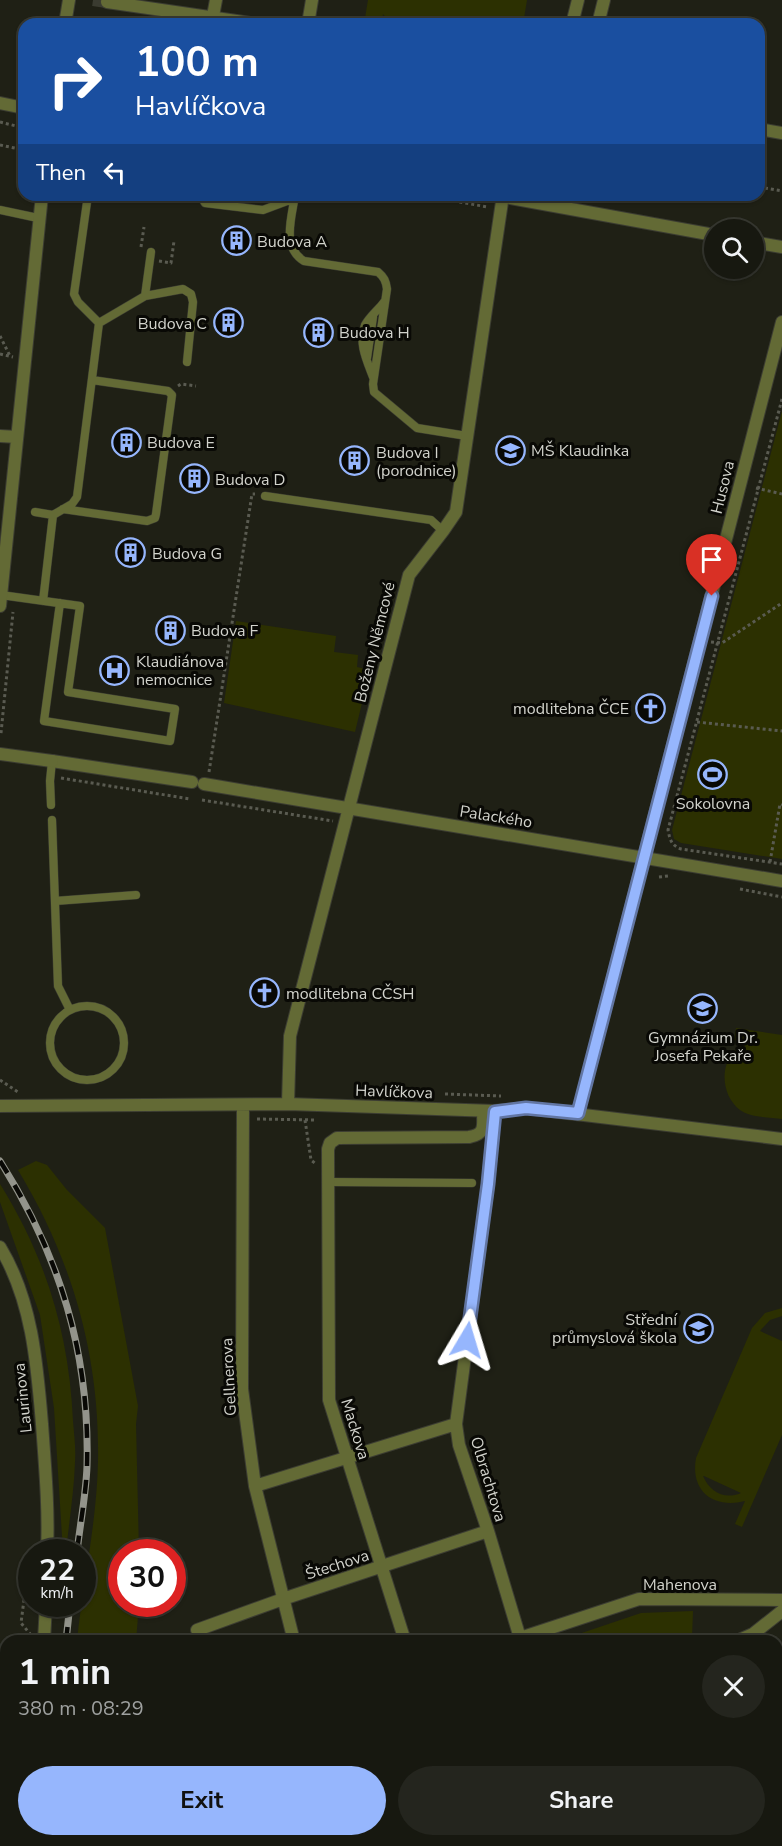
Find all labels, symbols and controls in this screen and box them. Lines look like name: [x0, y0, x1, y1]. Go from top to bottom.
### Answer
text: 100 m: [135, 34, 259, 91]
icon: right: [36, 42, 114, 120]
text: Havlíčkova: [135, 88, 266, 125]
icon: left: [98, 156, 131, 189]
text: Then: [36, 158, 86, 188]
map controls: [704, 219, 764, 279]
button: search: [704, 219, 764, 279]
building icon: Budova A: [220, 225, 252, 257]
place label: Budova A: [257, 231, 328, 253]
building icon: Budova C: [212, 307, 244, 339]
place label: Budova C: [138, 313, 207, 335]
building icon: Budova H: [302, 316, 334, 348]
place label: Budova H: [339, 322, 410, 344]
building icon: Budova E: [110, 426, 142, 458]
place label: Budova E: [147, 432, 215, 454]
school or university icon: MŠ Klaudinka: [494, 434, 526, 466]
place label: MŠ Klaudinka: [531, 440, 629, 462]
place label: Budova I (porodnice): [376, 442, 457, 482]
building icon: Budova I (porodnice): [339, 445, 371, 477]
street label: Husova: [706, 458, 740, 516]
building icon: Budova D: [178, 463, 210, 495]
place label: Budova D: [215, 469, 285, 491]
pin: [686, 534, 737, 596]
building icon: Budova G: [115, 537, 147, 569]
place label: Budova G: [152, 543, 222, 565]
icon: arrive: [695, 543, 728, 576]
street label: Boženy Němcové: [349, 580, 401, 705]
building icon: Budova F: [154, 614, 186, 646]
place label: Budova F: [191, 620, 259, 642]
place label: Klaudiánova nemocnice: [136, 651, 224, 691]
hospital icon: Klaudiánova nemocnice: [99, 654, 131, 686]
church icon: modlitebna ČCE: [634, 692, 666, 724]
place label: modlitebna ČCE: [513, 698, 629, 720]
sports icon: Sokolovna: [697, 759, 729, 791]
place label: Sokolovna: [676, 793, 750, 815]
street label: Palackého: [458, 800, 534, 834]
church icon: modlitebna CČSH: [249, 977, 281, 1009]
place label: modlitebna CČSH: [286, 983, 414, 1005]
school or university icon: Gymnázium Dr. Josefa Pekaře: [687, 993, 719, 1025]
place label: Gymnázium Dr. Josefa Pekaře: [648, 1027, 758, 1067]
street label: Havlíčkova: [355, 1080, 433, 1104]
position arrow: [435, 1308, 499, 1372]
place label: Střední průmyslová škola: [552, 1309, 678, 1349]
school or university icon: Střední průmyslová škola: [682, 1312, 714, 1344]
street label: Gellnerova: [216, 1337, 242, 1417]
street label: Laurinova: [8, 1362, 38, 1434]
street label: Mackova: [335, 1396, 375, 1462]
street label: Olbrachtova: [465, 1434, 511, 1525]
speed limit sign: 30: [108, 1539, 186, 1617]
street label: Štechova: [303, 1544, 372, 1586]
text: 22: [39, 1550, 75, 1591]
street label: Mahenova: [643, 1574, 717, 1596]
text: km/h: [40, 1583, 74, 1603]
text: 1 min: [18, 1648, 111, 1697]
button: close: [702, 1655, 765, 1718]
text: 380 m · 08:29: [18, 1695, 144, 1722]
button: Exit: [18, 1766, 386, 1835]
button: Share: [398, 1766, 765, 1835]

